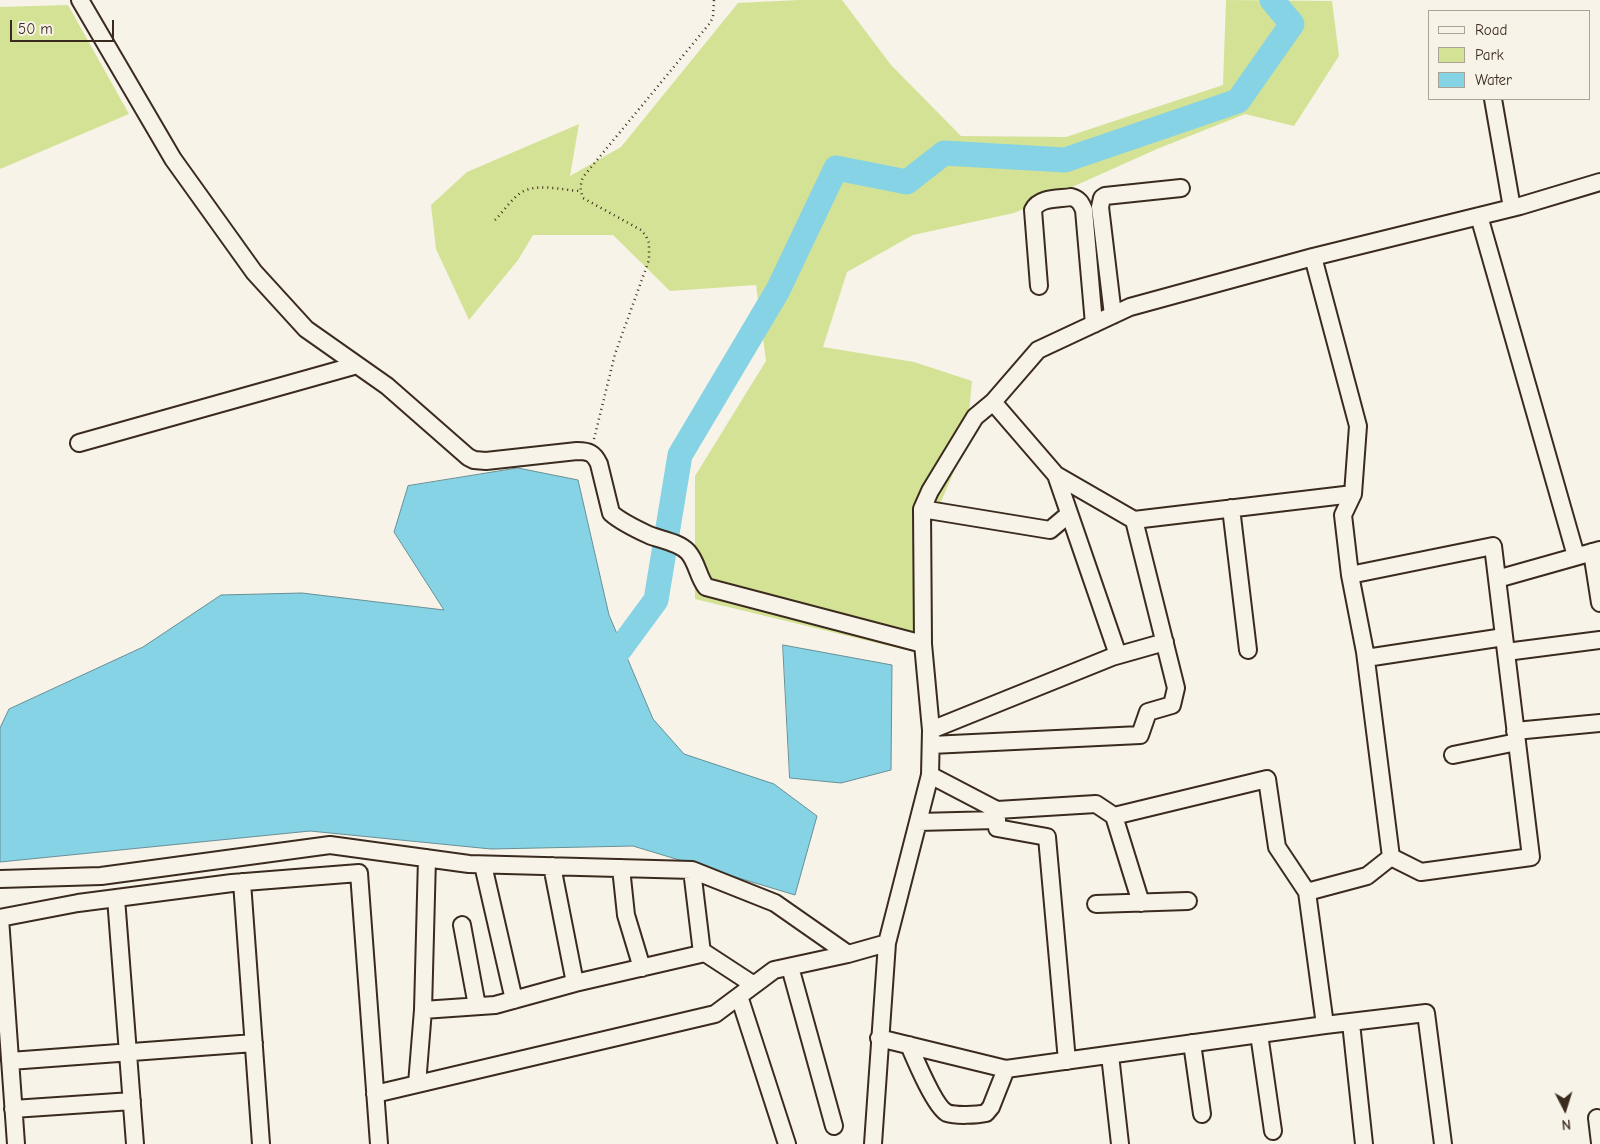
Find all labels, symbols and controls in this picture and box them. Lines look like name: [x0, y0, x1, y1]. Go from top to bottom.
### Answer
scale bar: [12, 10, 116, 42]
legend: [1428, 10, 1590, 100]
text: 50 m: [18, 20, 53, 38]
text: Road: [1475, 21, 1507, 39]
text: Park: [1475, 46, 1504, 64]
text: Water: [1475, 71, 1512, 89]
north arrow: [1540, 1084, 1590, 1134]
text: N: [1561, 1116, 1572, 1133]

